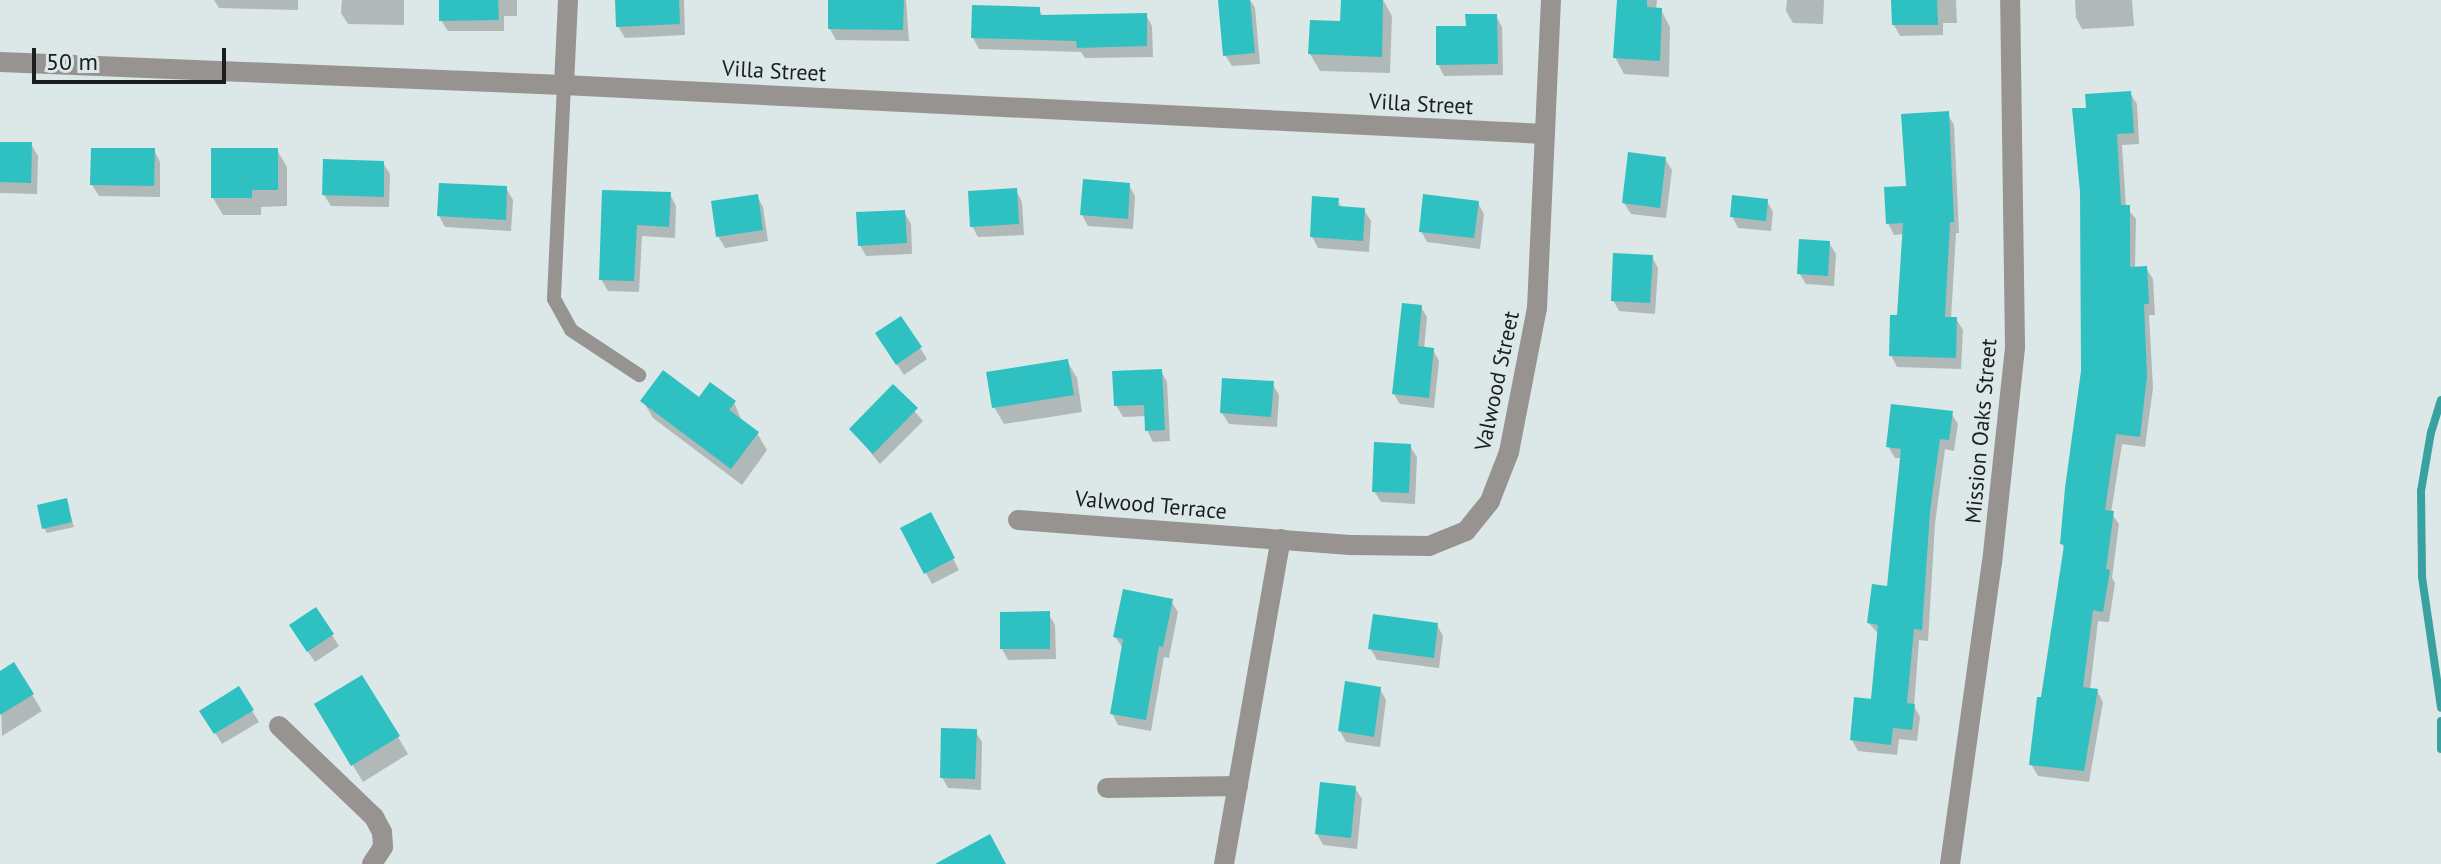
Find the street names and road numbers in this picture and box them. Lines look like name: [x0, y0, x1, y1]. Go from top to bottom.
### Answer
street label: Villa Street: [721, 55, 827, 87]
street label: Villa Street: [1368, 88, 1474, 120]
street label: Valwood Street: [1469, 309, 1525, 453]
street label: Mission Oaks Street: [1960, 338, 2002, 524]
street label: Valwood Terrace: [1074, 485, 1228, 525]

